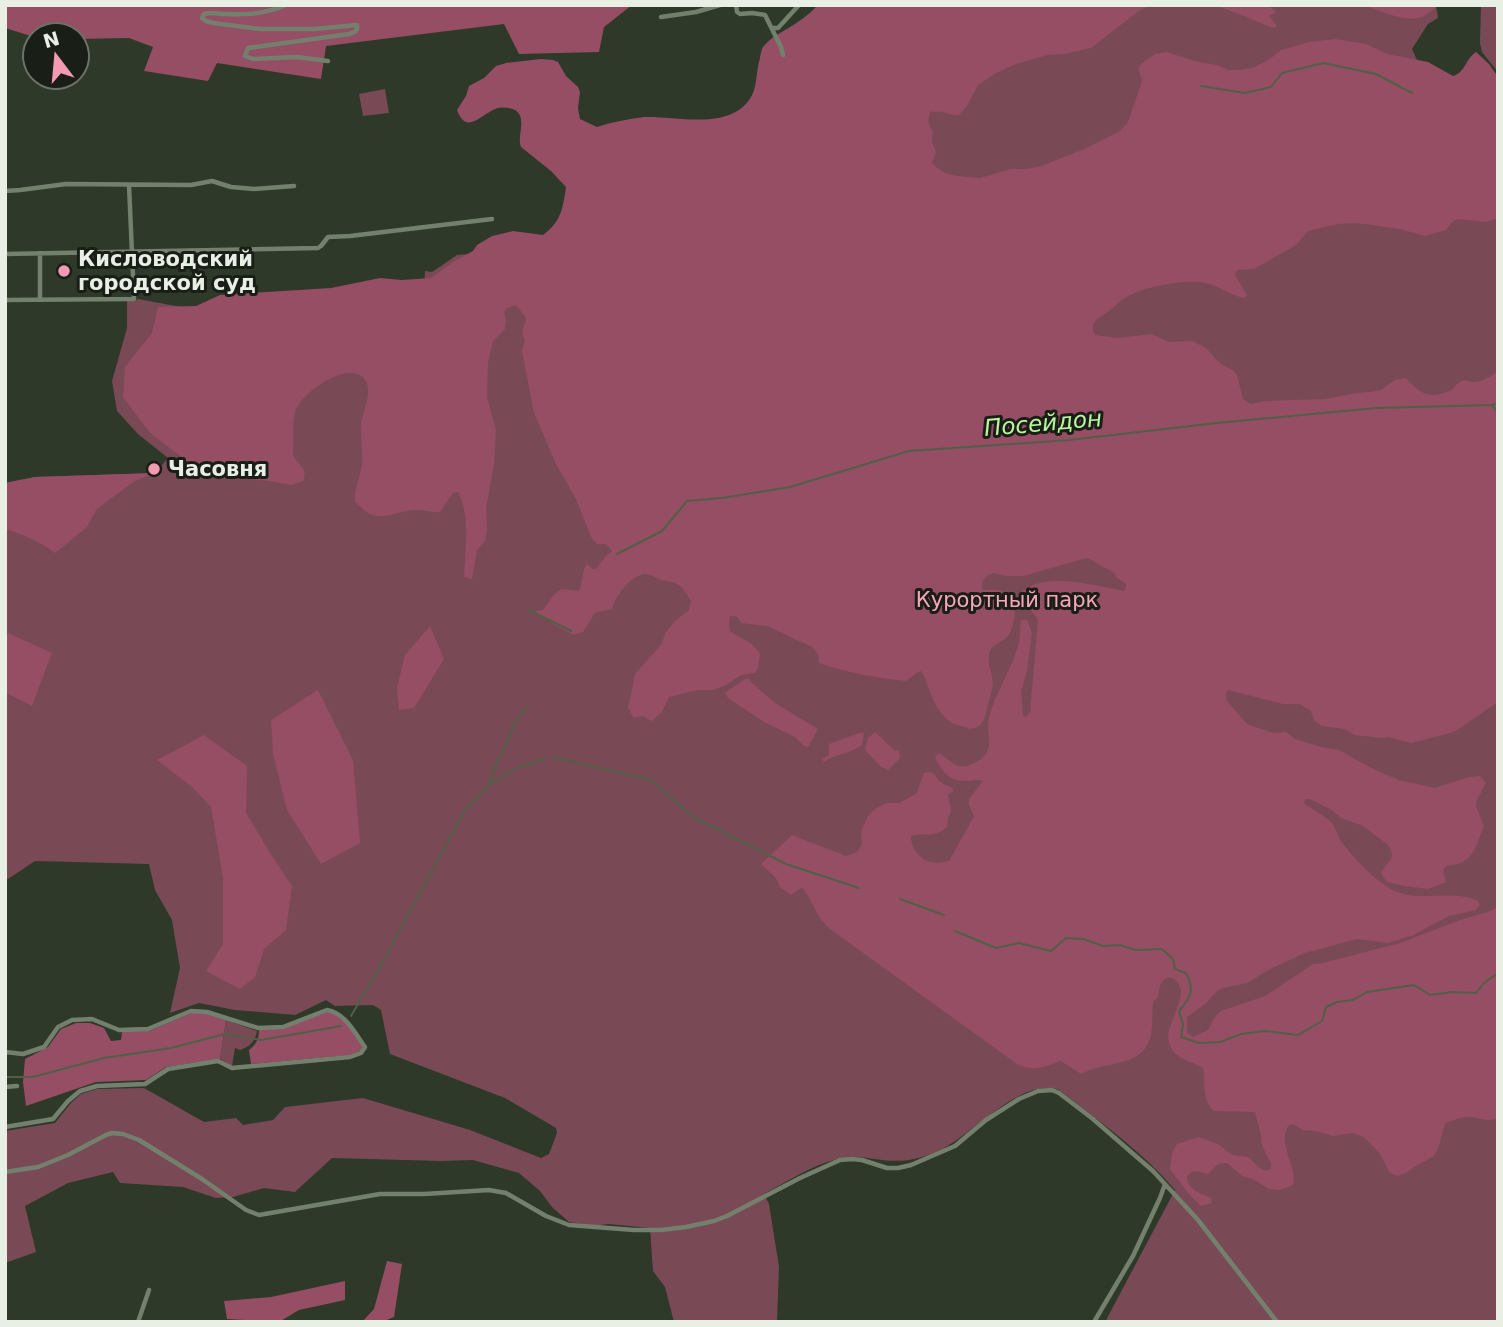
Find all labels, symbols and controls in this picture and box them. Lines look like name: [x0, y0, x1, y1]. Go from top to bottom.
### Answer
north arrow: [21, 21, 91, 91]
text: N: [41, 27, 62, 52]
place label: Кисловодский городской суд: [78, 247, 256, 295]
marker: Кисловодский городской суд: [56, 263, 72, 279]
water label: Посейдон: [983, 405, 1103, 441]
place label: Часовня: [168, 457, 267, 481]
marker: Часовня: [146, 461, 162, 477]
park label: Курортный парк: [916, 588, 1098, 612]

